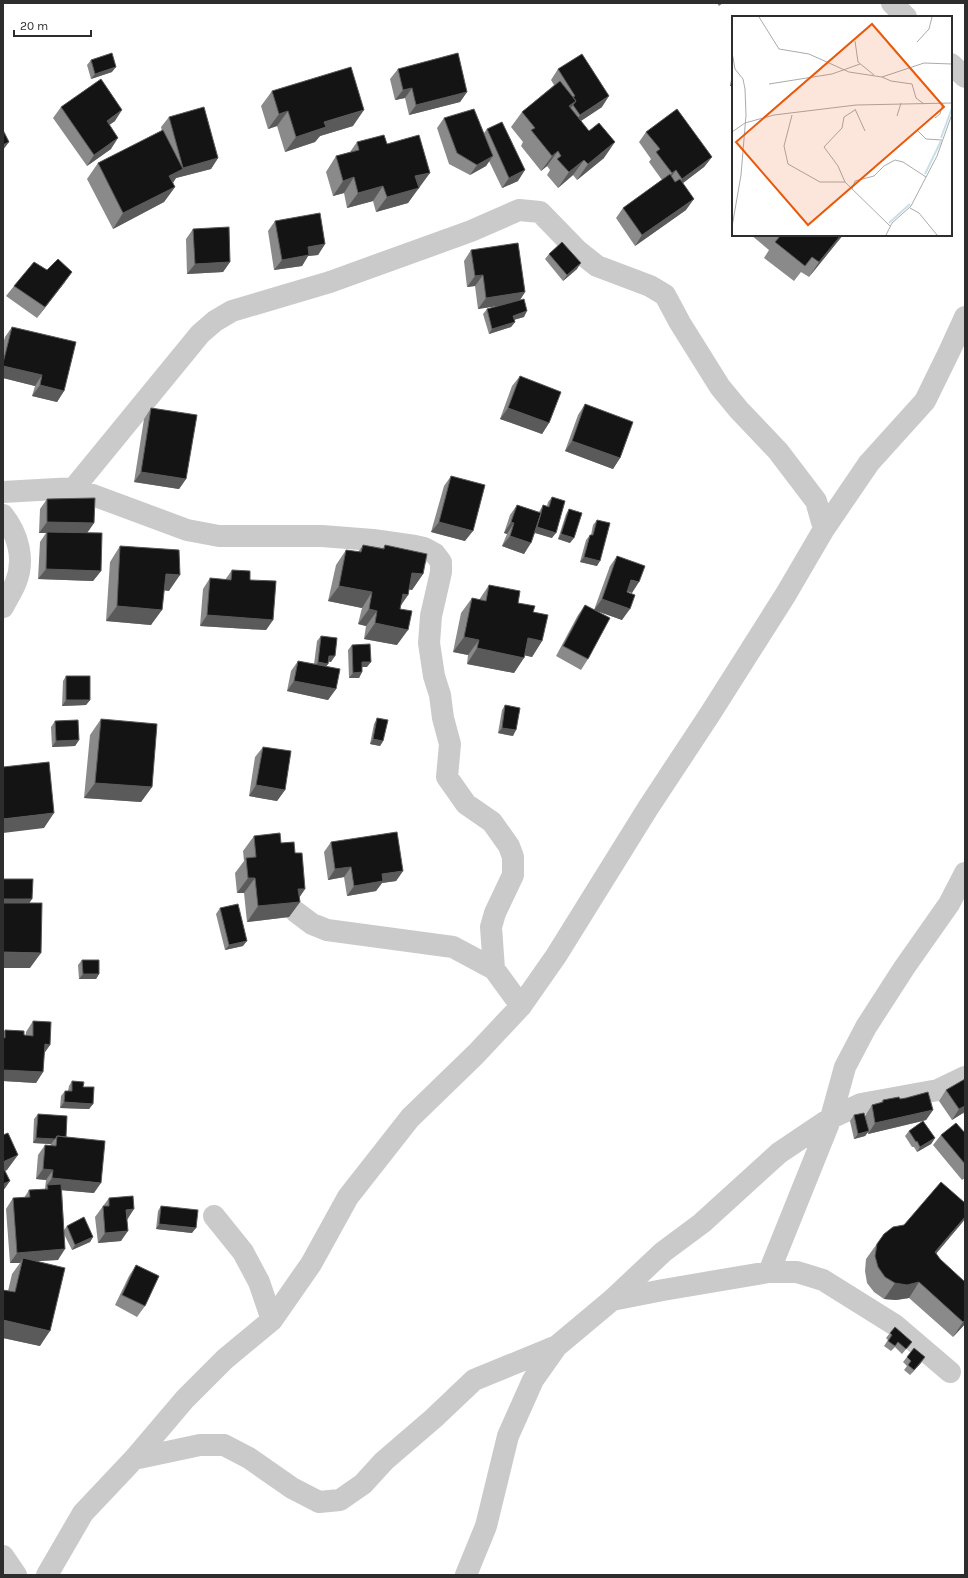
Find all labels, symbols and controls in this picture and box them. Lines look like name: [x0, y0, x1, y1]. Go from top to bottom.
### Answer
scale bar: [14, 12, 91, 38]
inset map: [732, 16, 952, 236]
text: 20 m: [20, 19, 48, 33]

